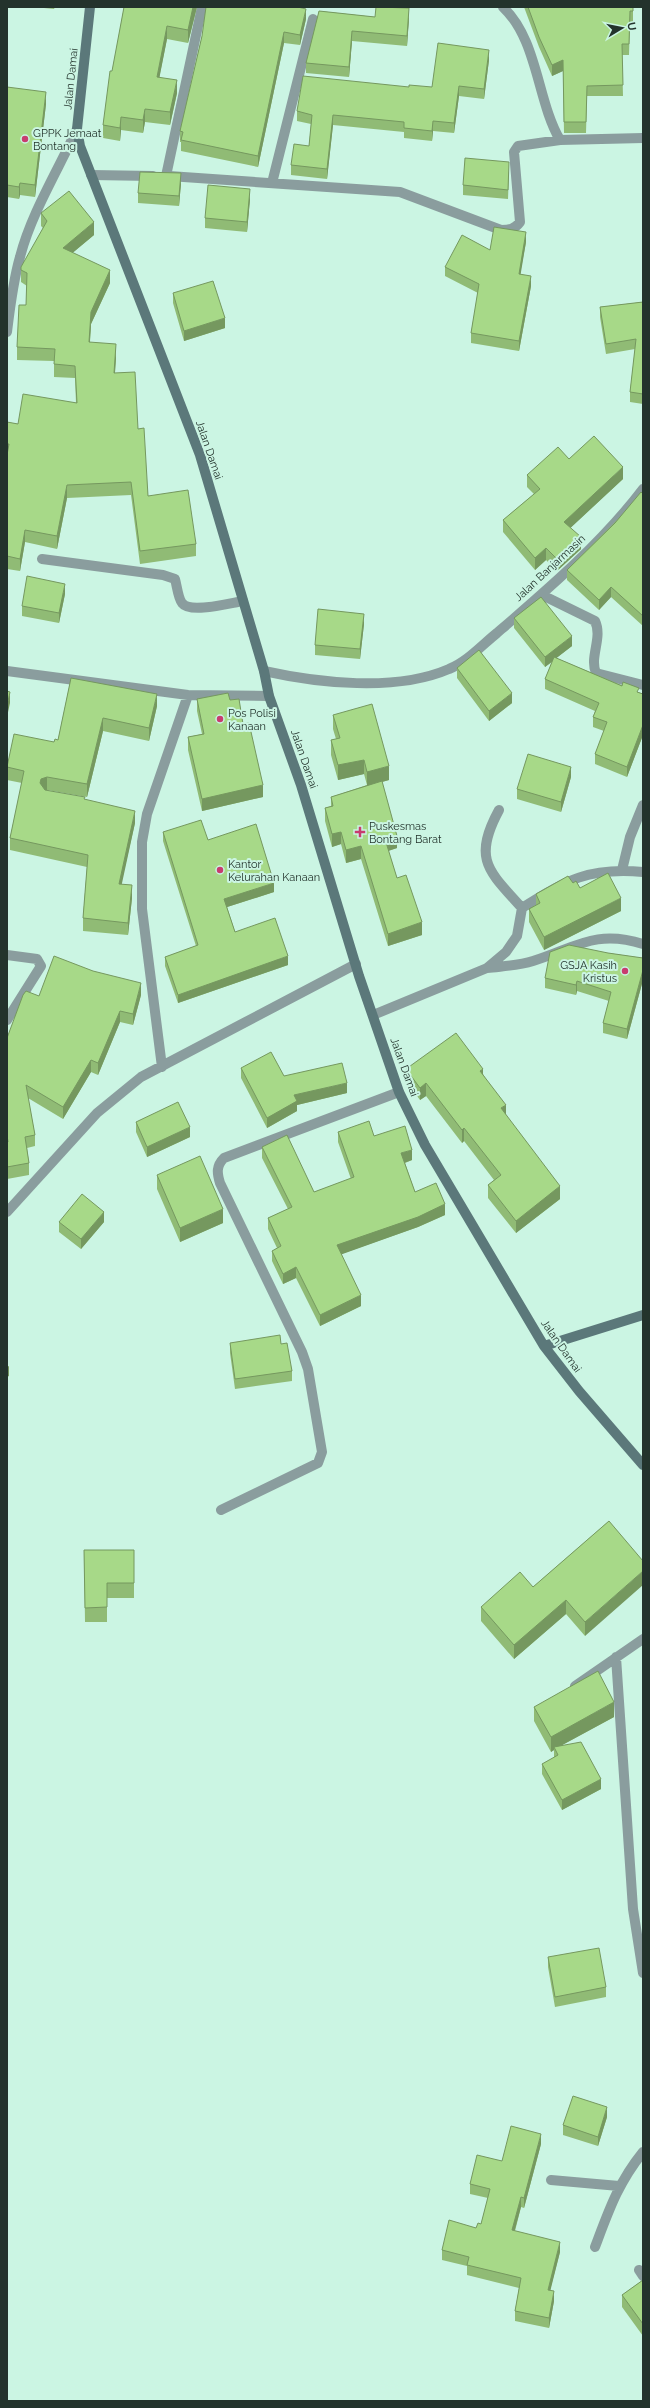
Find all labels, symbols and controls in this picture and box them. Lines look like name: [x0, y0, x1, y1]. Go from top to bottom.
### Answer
north arrow: [602, 8, 642, 48]
text: U: [624, 21, 638, 32]
street label: Jalan Damai: [61, 48, 81, 110]
place label: GPPK Jemaat Bontang: [33, 127, 102, 153]
marker: GPPK Jemaat Bontang: [20, 134, 30, 144]
street label: Jalan Damai: [193, 419, 225, 481]
street label: Jalan Banjarmasin: [512, 532, 588, 604]
place label: Pos Polisi Kanaan: [228, 707, 276, 733]
marker: Pos Polisi Kanaan: [215, 714, 225, 724]
street label: Jalan Damai: [288, 728, 320, 790]
place label: Puskesmas Bontang Barat: [369, 820, 442, 846]
marker: Puskesmas Bontang Barat: [354, 826, 366, 838]
place label: Kantor Kelurahan Kanaan: [228, 858, 320, 884]
marker: Kantor Kelurahan Kanaan: [215, 865, 225, 875]
place label: GSJA Kasih Kristus: [560, 959, 617, 985]
marker: GSJA Kasih Kristus: [620, 966, 630, 976]
street label: Jalan Damai: [387, 1036, 421, 1098]
street label: Jalan Damai: [538, 1317, 584, 1375]

